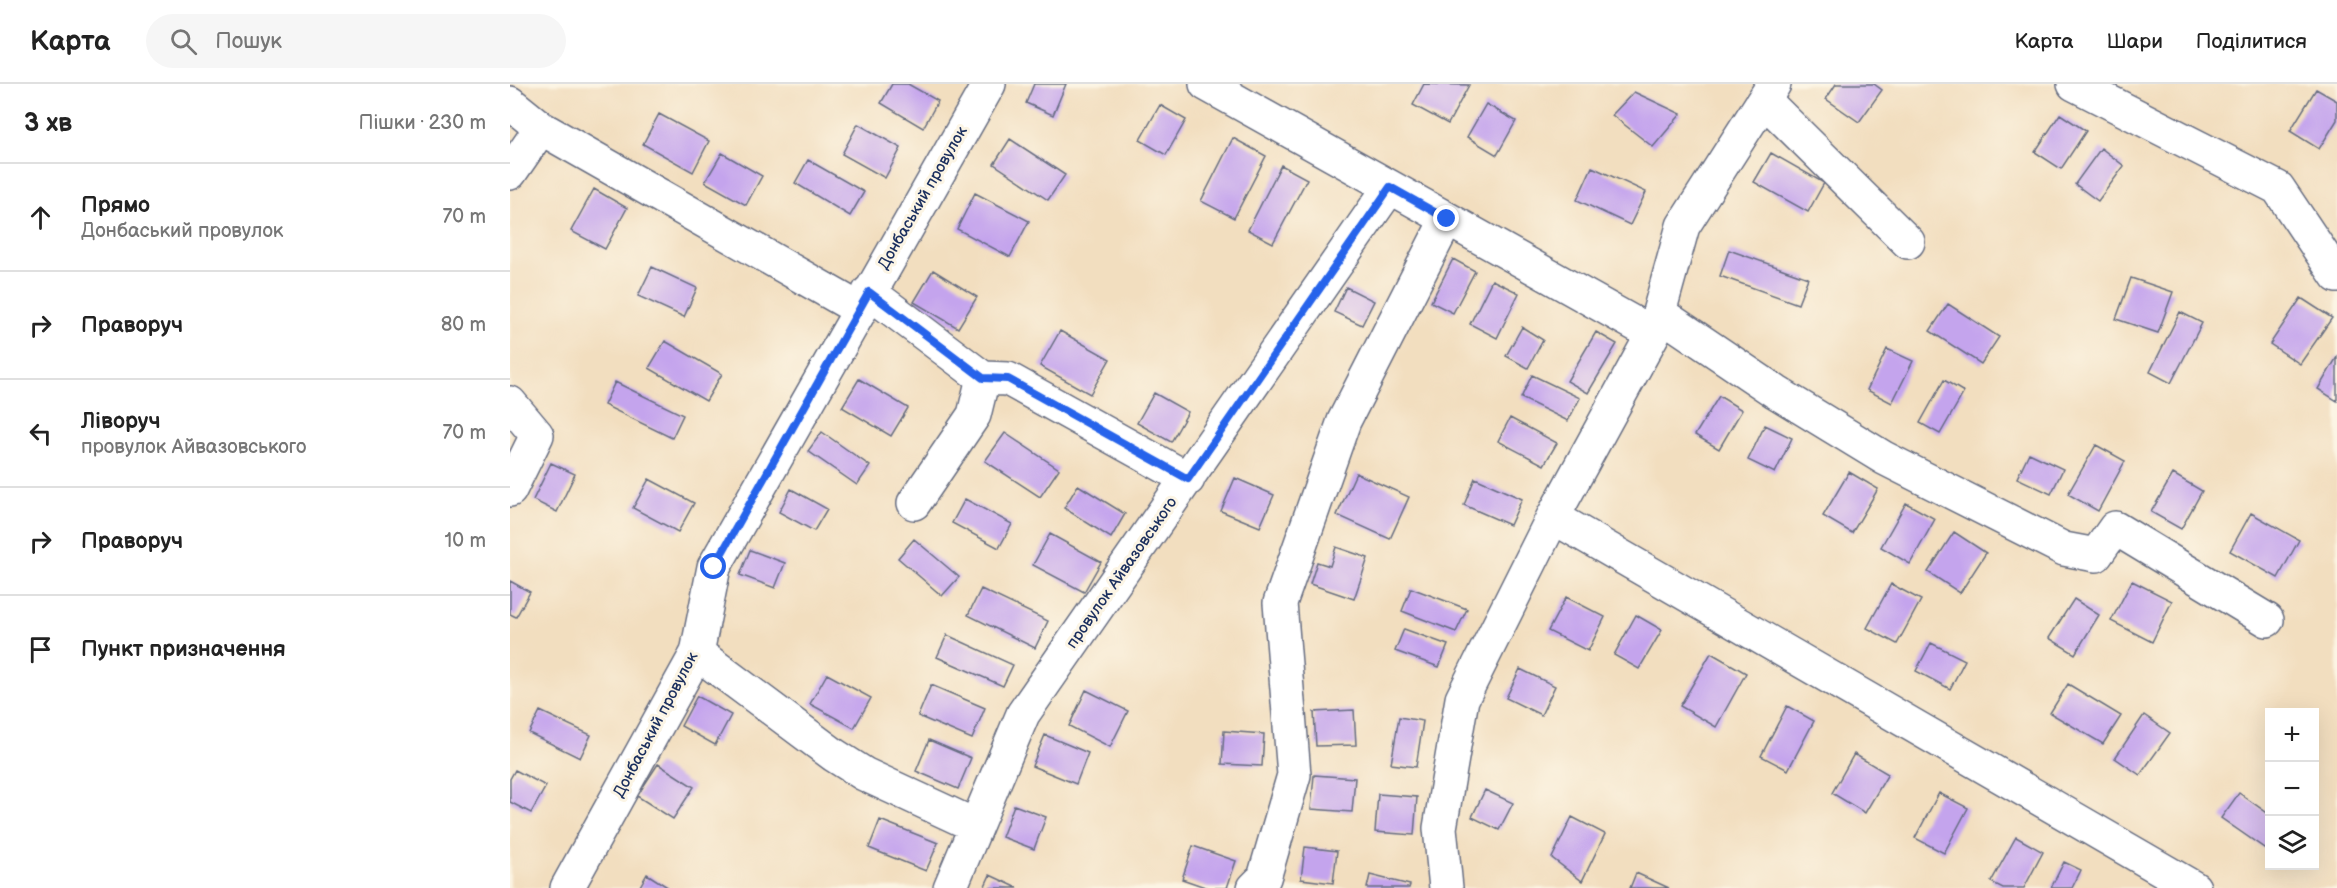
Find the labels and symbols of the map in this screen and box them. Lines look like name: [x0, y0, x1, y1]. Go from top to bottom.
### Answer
street label: Донбаський провулок: [874, 123, 972, 273]
route end: [1433, 205, 1459, 231]
street label: провулок Айвазовського: [1063, 494, 1181, 652]
route start: [700, 553, 726, 579]
street label: Донбаський провулок: [610, 649, 703, 801]

